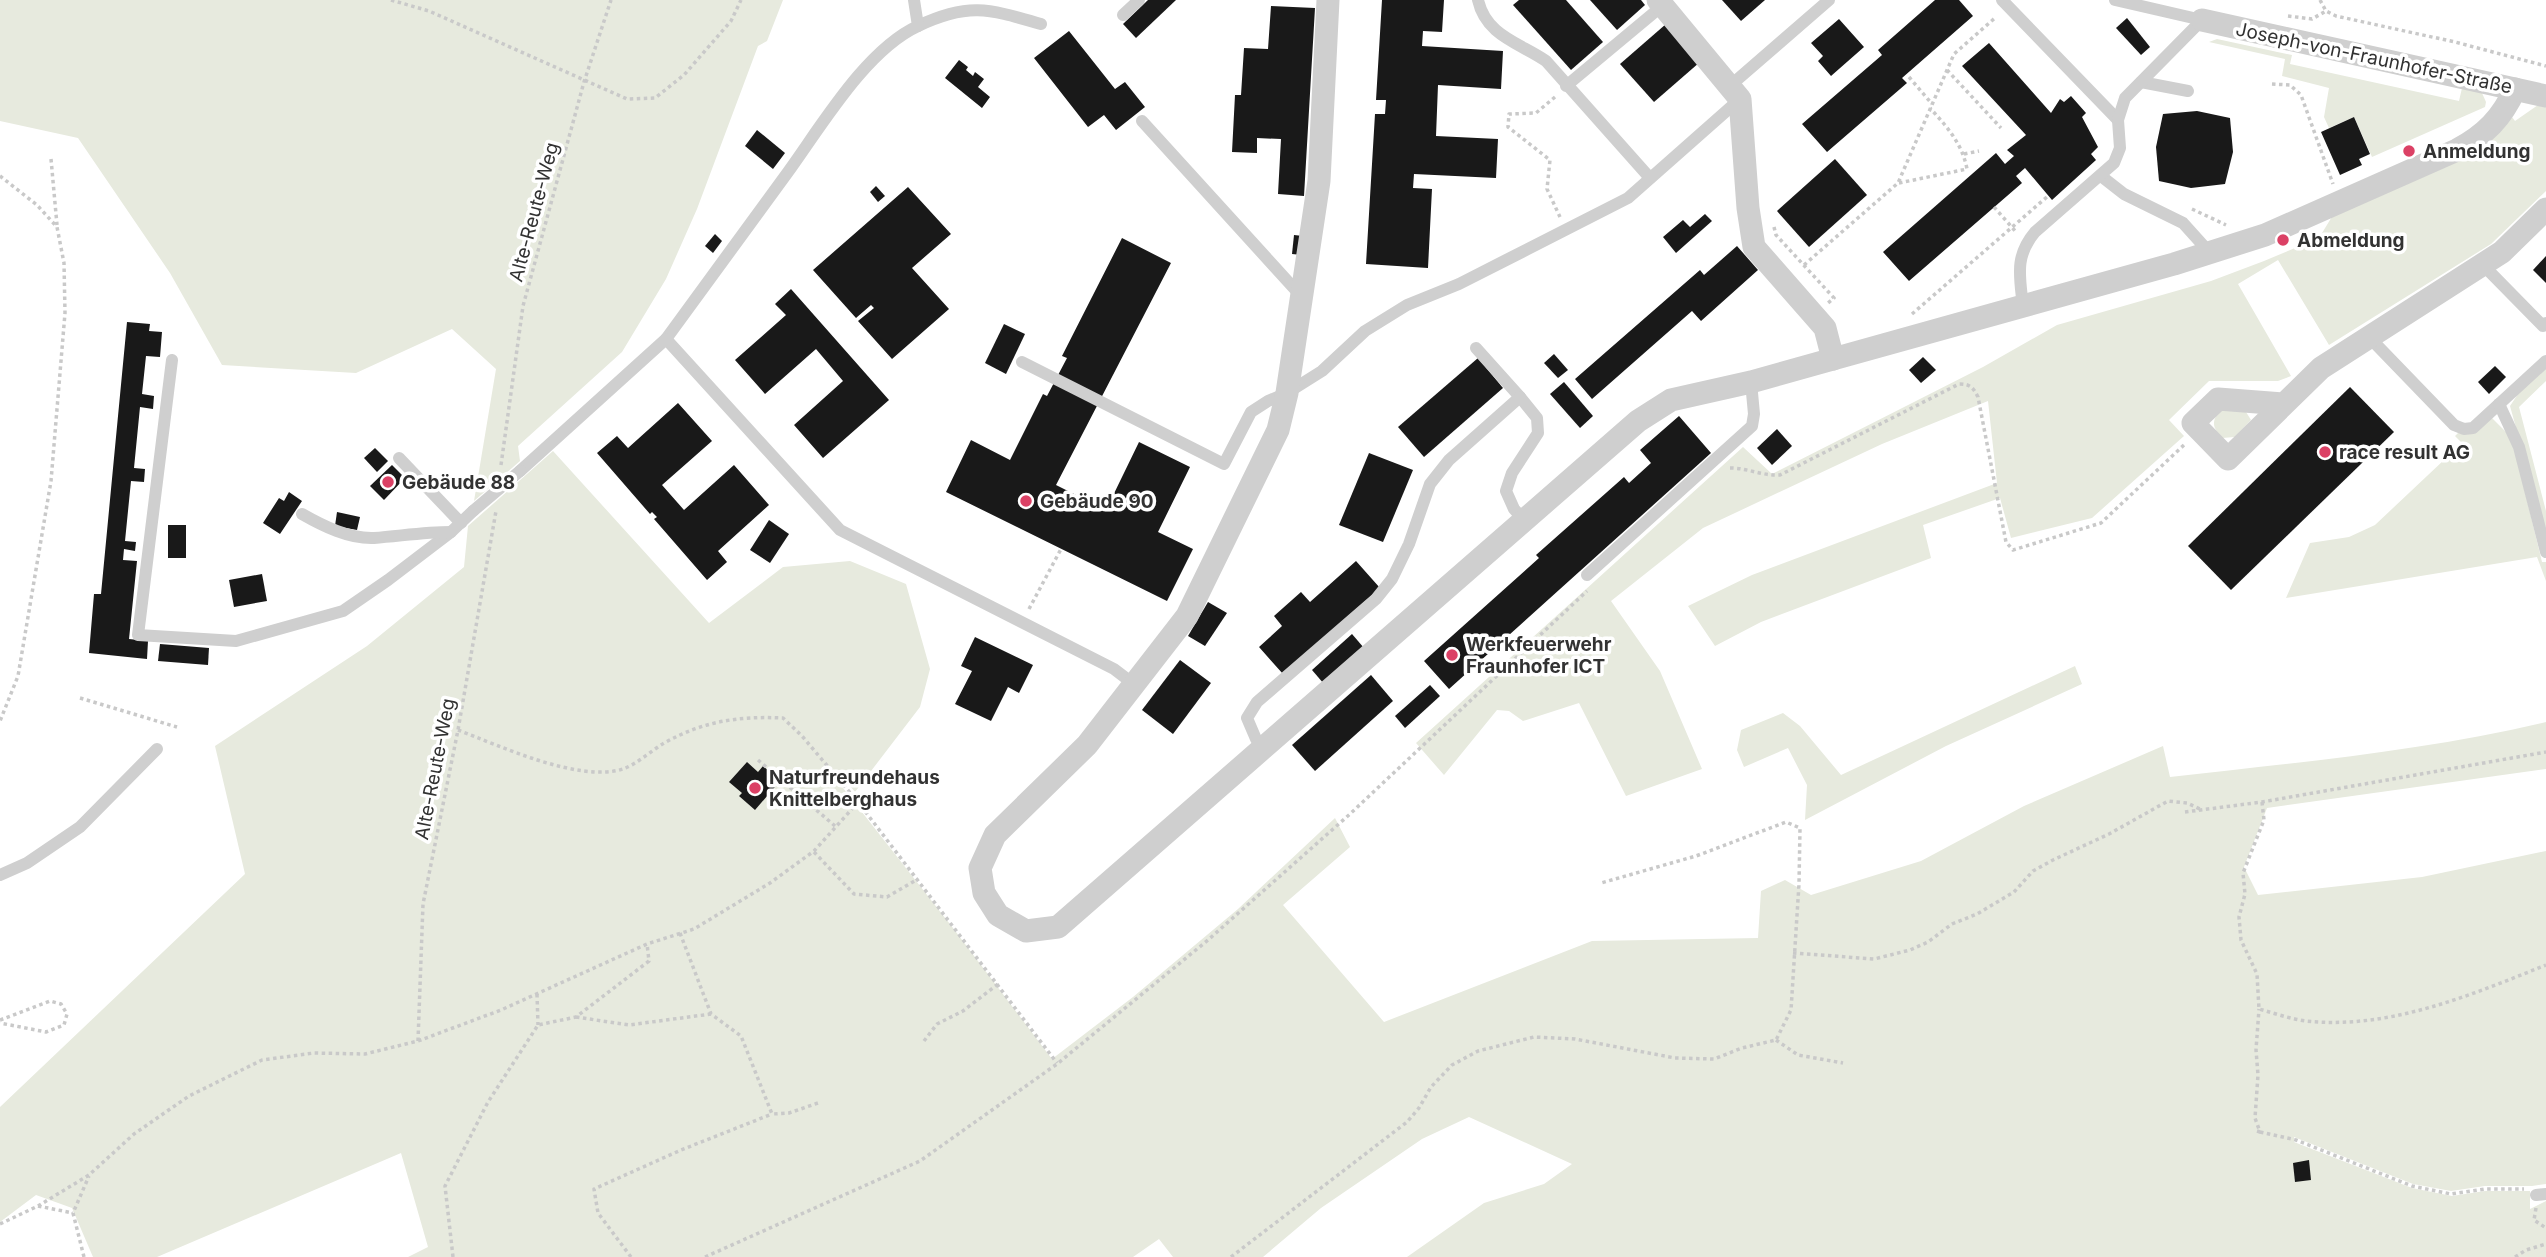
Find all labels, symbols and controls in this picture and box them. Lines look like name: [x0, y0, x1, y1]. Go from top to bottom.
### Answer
street label: Joseph-von-Fraunhofer-Straße: [2234, 17, 2514, 99]
street label: Alte-Reute-Weg: [504, 140, 564, 284]
place label: Anmeldung: [2423, 140, 2530, 163]
marker: Anmeldung: [2401, 143, 2417, 159]
place label: Abmeldung: [2297, 229, 2405, 252]
marker: Abmeldung: [2275, 232, 2291, 248]
place label: race result AG: [2339, 441, 2470, 464]
marker: race result AG: [2317, 444, 2333, 460]
place label: Gebäude 88: [402, 471, 515, 494]
marker: Gebäude 88: [380, 474, 396, 490]
place label: Gebäude 90: [1040, 490, 1154, 513]
marker: Gebäude 90: [1018, 493, 1034, 509]
place label: Werkfeuerwehr Fraunhofer ICT: [1466, 633, 1612, 678]
marker: Werkfeuerwehr Fraunhofer ICT: [1444, 647, 1460, 663]
street label: Alte-Reute-Weg: [410, 696, 460, 842]
place label: Naturfreundehaus Knittelberghaus: [769, 766, 940, 811]
marker: Naturfreundehaus Knittelberghaus: [747, 780, 763, 796]

